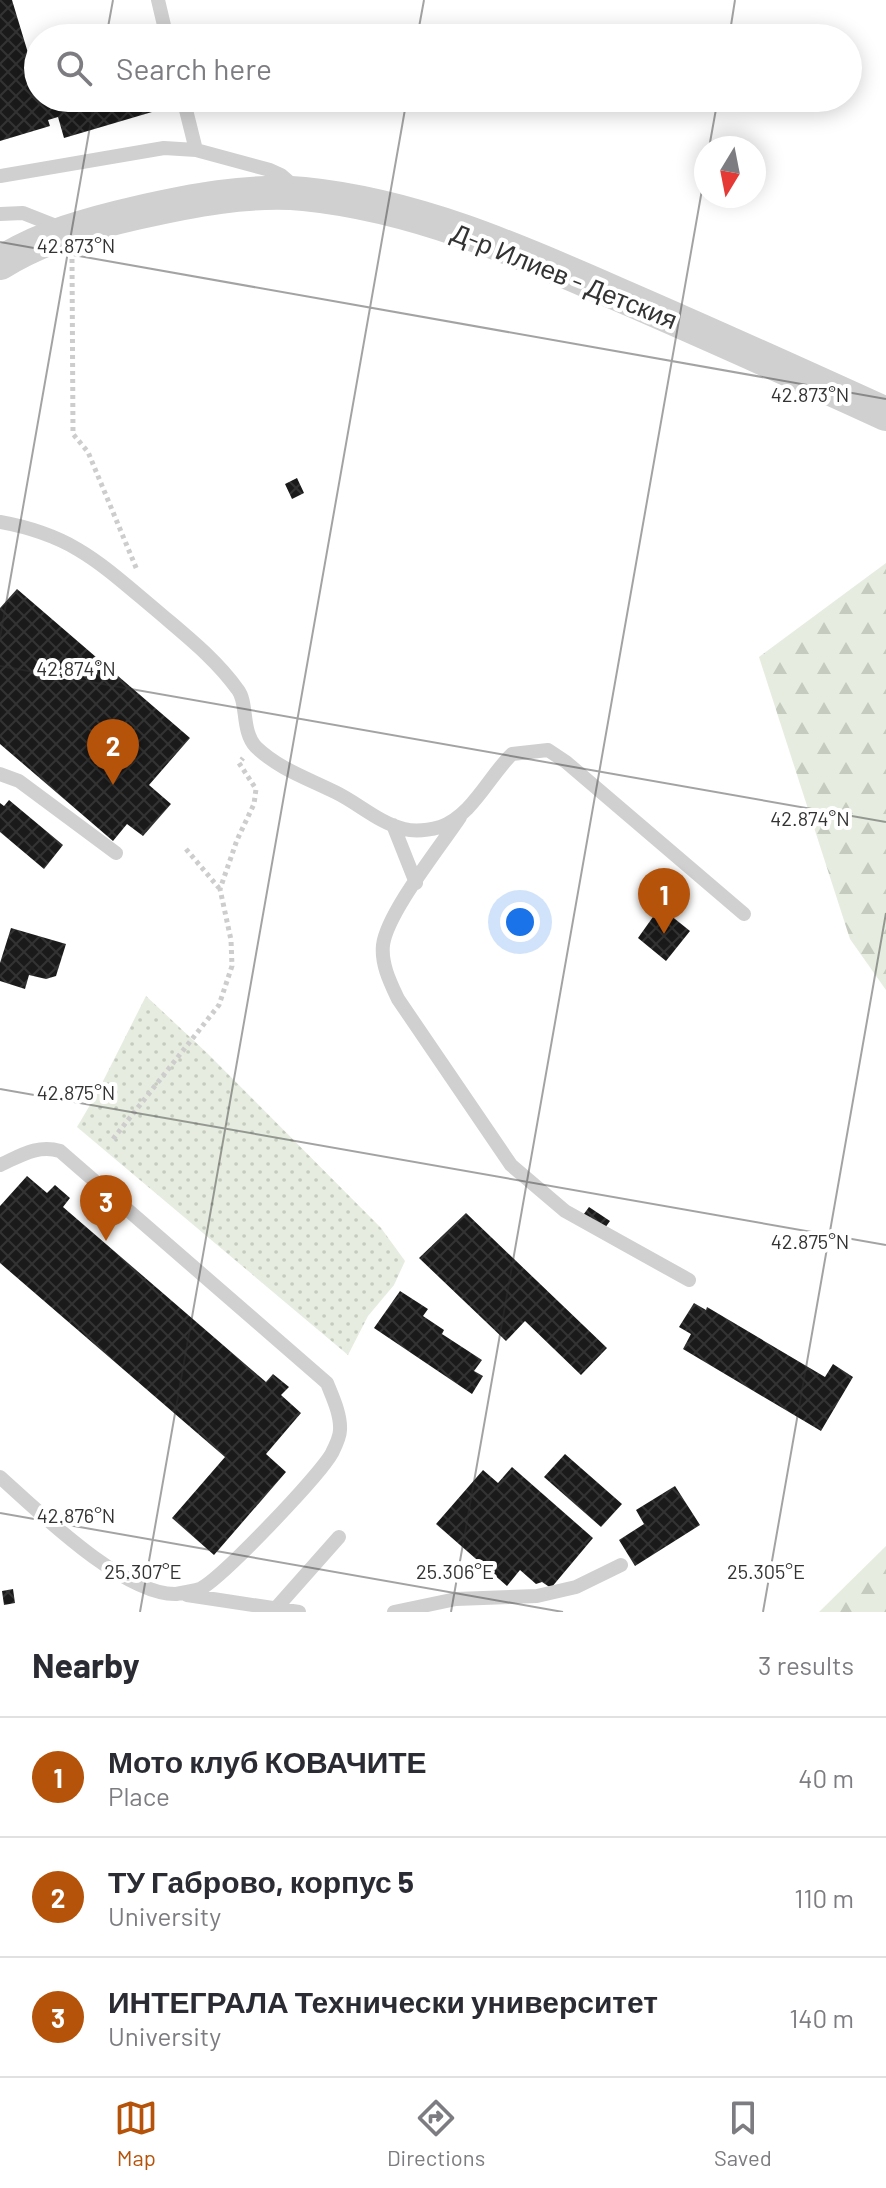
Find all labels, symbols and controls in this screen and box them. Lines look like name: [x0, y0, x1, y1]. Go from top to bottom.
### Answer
search box: [24, 24, 862, 112]
icon: search: [52, 46, 96, 90]
text: Search here: [116, 50, 272, 86]
north arrow: [694, 136, 766, 208]
street label: Д-р Илиев - Детския: [448, 216, 682, 334]
text: 42.873°N: [37, 233, 115, 257]
text: 42.873°N: [771, 382, 849, 406]
text: 42.874°N: [36, 656, 116, 680]
pin: 2: [87, 719, 139, 785]
text: 42.874°N: [770, 806, 850, 830]
pin: 1: [638, 868, 690, 934]
your location: [500, 902, 540, 942]
text: 42.875°N: [37, 1080, 115, 1104]
pin: 3: [80, 1175, 132, 1241]
text: 42.875°N: [771, 1229, 849, 1253]
text: 42.876°N: [37, 1503, 115, 1527]
text: 25.307°E: [104, 1559, 182, 1583]
text: 25.306°E: [416, 1559, 494, 1583]
text: 25.305°E: [727, 1559, 805, 1583]
text: Nearby: [32, 1644, 140, 1685]
text: 3 results: [758, 1649, 854, 1680]
text: Мото клуб КОВАЧИТЕ: [108, 1743, 427, 1779]
text: 1: [53, 1762, 63, 1793]
text: 40 m: [798, 1762, 854, 1793]
text: Place: [108, 1780, 170, 1811]
text: ТУ Габрово, корпус 5: [108, 1863, 414, 1899]
text: 2: [51, 1882, 65, 1913]
text: 110 m: [794, 1882, 854, 1913]
text: University: [108, 1900, 221, 1931]
text: ИНТЕГРАЛА Технически университет: [108, 1983, 658, 2019]
text: 3: [51, 2002, 65, 2033]
text: 140 m: [789, 2002, 854, 2033]
text: University: [108, 2020, 221, 2051]
tab: Map: [114, 2096, 158, 2170]
tab: Directions: [387, 2096, 485, 2170]
tab: Saved: [714, 2096, 772, 2170]

